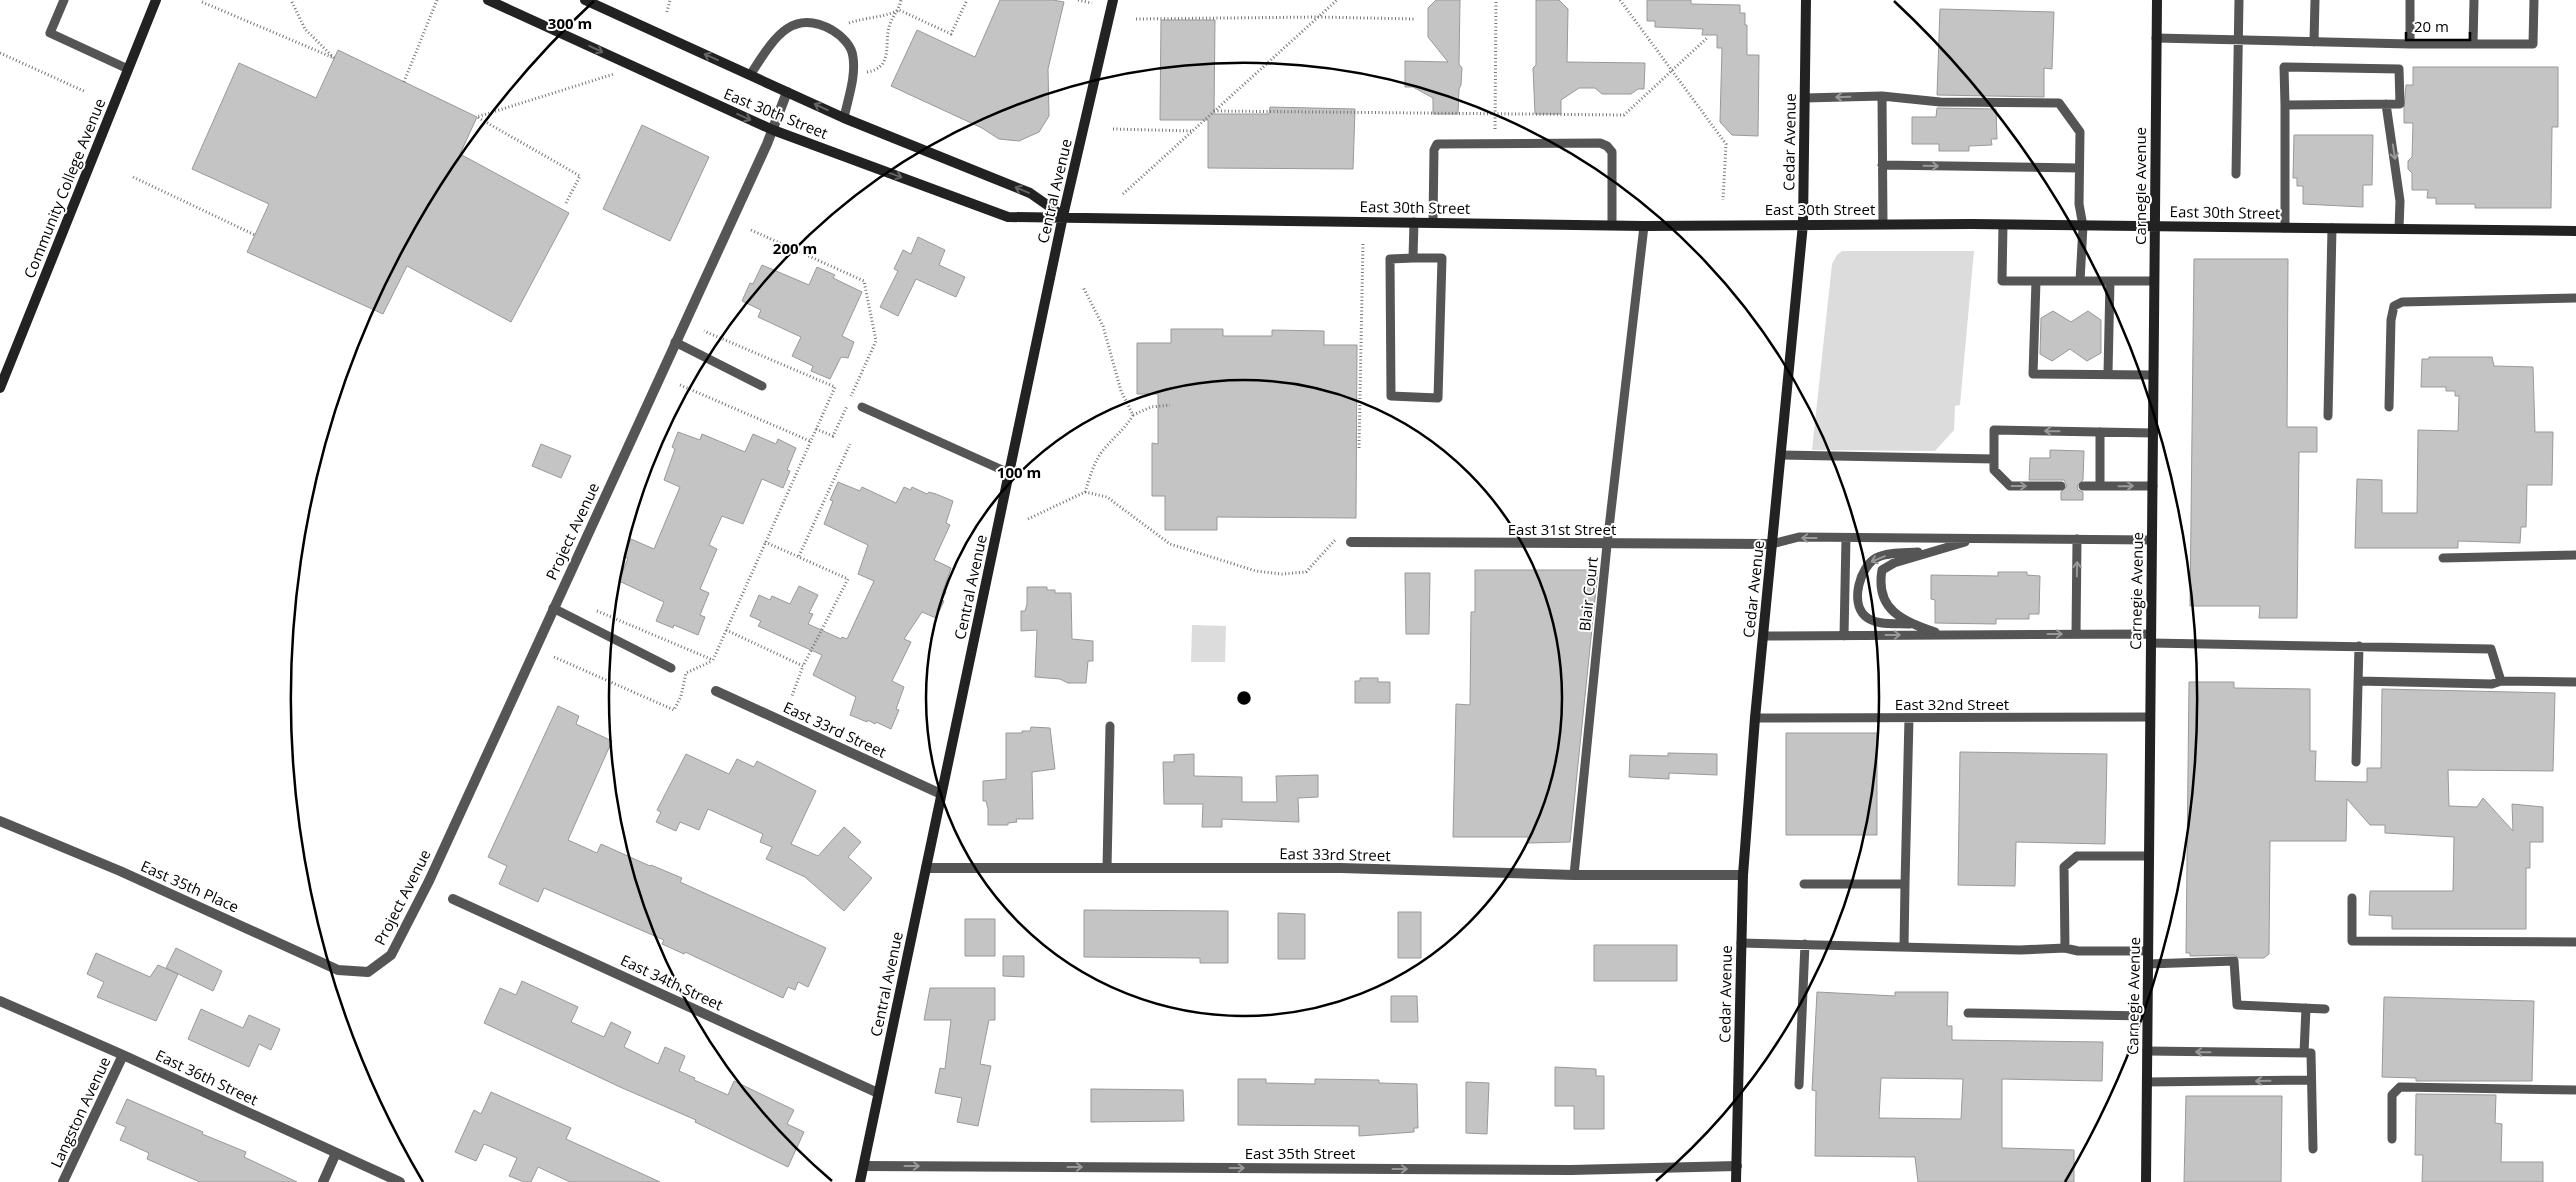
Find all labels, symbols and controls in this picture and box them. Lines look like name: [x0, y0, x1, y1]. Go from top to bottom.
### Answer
scale bar: [2406, 10, 2470, 42]
text: 300 m: [548, 13, 592, 33]
text: 20 m: [2414, 16, 2449, 36]
one-way arrow: [588, 45, 603, 55]
one-way arrow: [704, 52, 719, 61]
street label: East 30th Street: [721, 83, 831, 143]
one-way arrow: [1836, 92, 1852, 102]
street label: Cedar Avenue: [1778, 93, 1800, 191]
street label: Community College Avenue: [19, 95, 109, 281]
one-way arrow: [814, 102, 829, 111]
one-way arrow: [736, 113, 751, 122]
street label: Carnegie Avenue: [2130, 127, 2150, 245]
street label: Central Avenue: [1032, 137, 1076, 245]
one-way arrow: [2389, 144, 2399, 160]
one-way arrow: [1922, 161, 1939, 171]
one-way arrow: [887, 171, 903, 180]
one-way arrow: [1015, 185, 1031, 194]
street label: East 30th Street: [1360, 196, 1470, 218]
street label: East 30th Street: [1765, 199, 1875, 219]
street label: East 30th Street: [2170, 201, 2280, 223]
text: 200 m: [773, 238, 817, 258]
one-way arrow: [2044, 426, 2060, 436]
text: 100 m: [997, 462, 1041, 482]
street label: Project Avenue: [541, 479, 603, 583]
one-way arrow: [2010, 481, 2026, 491]
one-way arrow: [2118, 481, 2134, 491]
street label: East 31st Street: [1508, 519, 1616, 539]
street label: Carnegie Avenue: [2125, 532, 2147, 650]
street label: Central Avenue: [949, 533, 991, 641]
one-way arrow: [1801, 533, 1817, 542]
street label: Cedar Avenue: [1738, 539, 1768, 639]
one-way arrow: [1871, 555, 1886, 564]
street label: Blair Court: [1574, 556, 1602, 632]
one-way arrow: [2072, 561, 2082, 578]
one-way arrow: [2047, 629, 2063, 639]
one-way arrow: [1884, 630, 1901, 640]
centre of rings: [1235, 689, 1253, 707]
street label: East 32nd Street: [1895, 694, 2009, 714]
street label: East 33rd Street: [780, 696, 890, 762]
street label: East 33rd Street: [1279, 843, 1391, 865]
street label: Project Avenue: [369, 846, 435, 948]
street label: East 35th Place: [138, 855, 242, 917]
street label: Central Avenue: [865, 930, 907, 1038]
street label: Carnegie Avenue: [2122, 937, 2144, 1055]
street label: Cedar Avenue: [1714, 945, 1736, 1043]
street label: East 34th Street: [618, 950, 726, 1014]
street label: East 36th Street: [153, 1045, 261, 1109]
one-way arrow: [2195, 1047, 2212, 1057]
street label: Langston Avenue: [46, 1053, 114, 1171]
one-way arrow: [2255, 1076, 2271, 1086]
street label: East 35th Street: [1245, 1143, 1355, 1163]
one-way arrow: [904, 1161, 920, 1171]
one-way arrow: [1066, 1162, 1083, 1172]
one-way arrow: [1229, 1163, 1245, 1173]
one-way arrow: [1392, 1164, 1408, 1174]

